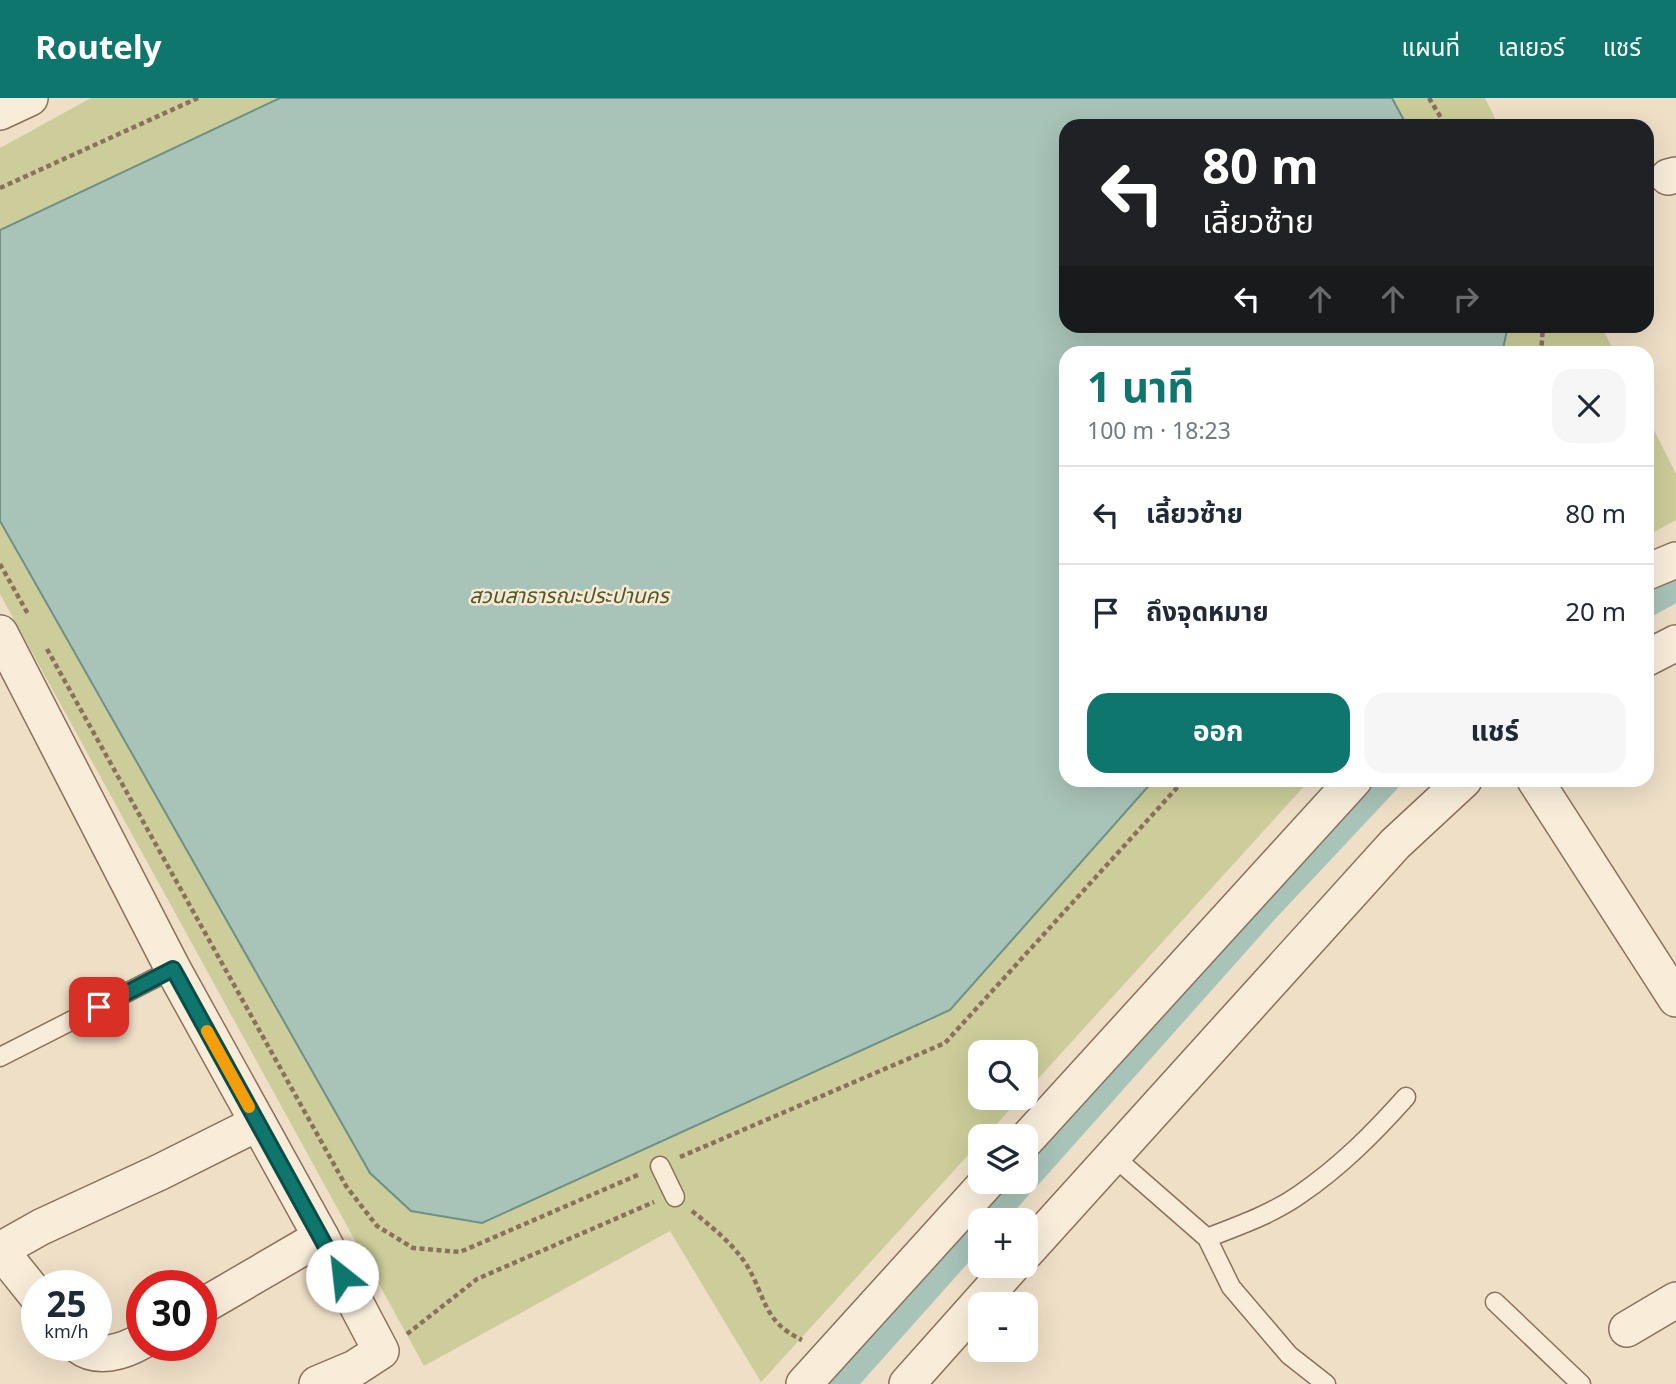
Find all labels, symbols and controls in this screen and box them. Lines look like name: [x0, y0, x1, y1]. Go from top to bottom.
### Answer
text: Routely: [35, 24, 162, 74]
text: แผนที่: [1402, 31, 1460, 67]
text: เลเยอร์: [1498, 31, 1565, 67]
text: แชร์: [1603, 31, 1641, 67]
text: 80 m: [1202, 132, 1319, 206]
icon: left: [1087, 147, 1178, 238]
text: เลี้ยวซ้าย: [1202, 199, 1314, 247]
icon: left: [1228, 280, 1266, 318]
icon: ahead: [1301, 280, 1339, 318]
icon: ahead: [1374, 280, 1412, 318]
icon: right: [1447, 280, 1485, 318]
text: 1 นาที: [1087, 357, 1194, 421]
button: close: [1552, 369, 1626, 443]
text: 100 m · 18:23: [1087, 415, 1231, 449]
text: เลี้ยวซ้าย: [1146, 495, 1243, 535]
text: 80 m: [1565, 495, 1626, 535]
icon: left: [1087, 496, 1125, 534]
park label: สวนสาธารณะประปานคร: [469, 581, 670, 612]
text: ถึงจุดหมาย: [1146, 593, 1269, 633]
text: 20 m: [1565, 593, 1626, 633]
icon: arrive: [1087, 594, 1125, 632]
button: ออก: [1087, 693, 1350, 773]
button: แชร์: [1364, 693, 1626, 773]
pin: [69, 977, 129, 1037]
icon: arrive: [80, 988, 118, 1026]
map controls: [968, 1040, 1038, 1362]
button: search: [968, 1040, 1038, 1110]
button: layers: [968, 1124, 1038, 1194]
button: +: [968, 1208, 1038, 1278]
position arrow: [305, 1239, 379, 1313]
speed limit sign: 30: [126, 1270, 217, 1361]
text: 25: [46, 1280, 87, 1333]
button: −: [968, 1292, 1038, 1362]
text: km/h: [44, 1319, 89, 1346]

